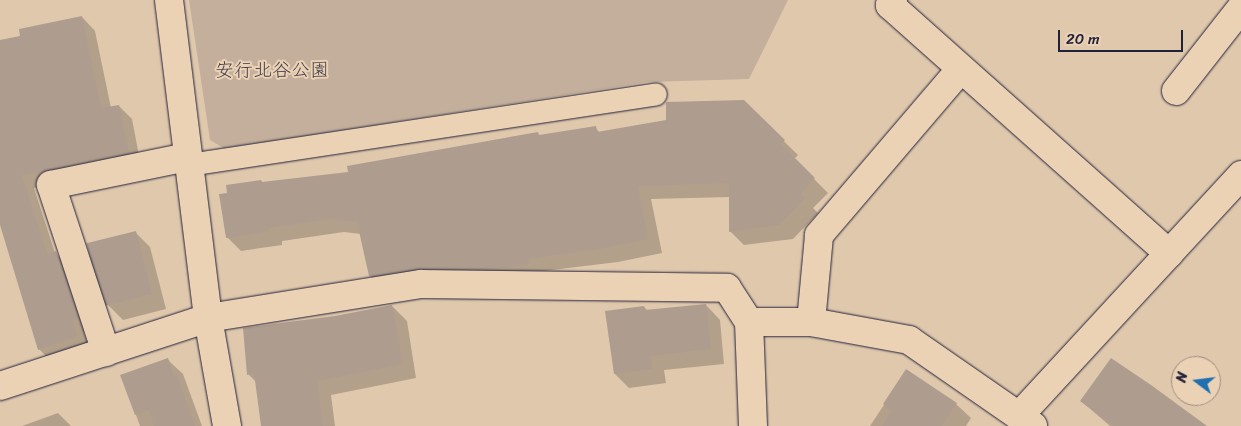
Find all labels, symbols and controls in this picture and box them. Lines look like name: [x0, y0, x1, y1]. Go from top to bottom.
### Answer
scale bar: [1061, 20, 1186, 52]
text: 20 m: [1066, 26, 1100, 52]
park label: 安行北谷公園: [215, 59, 329, 81]
north arrow: [1171, 356, 1221, 406]
text: N: [1169, 369, 1195, 385]

